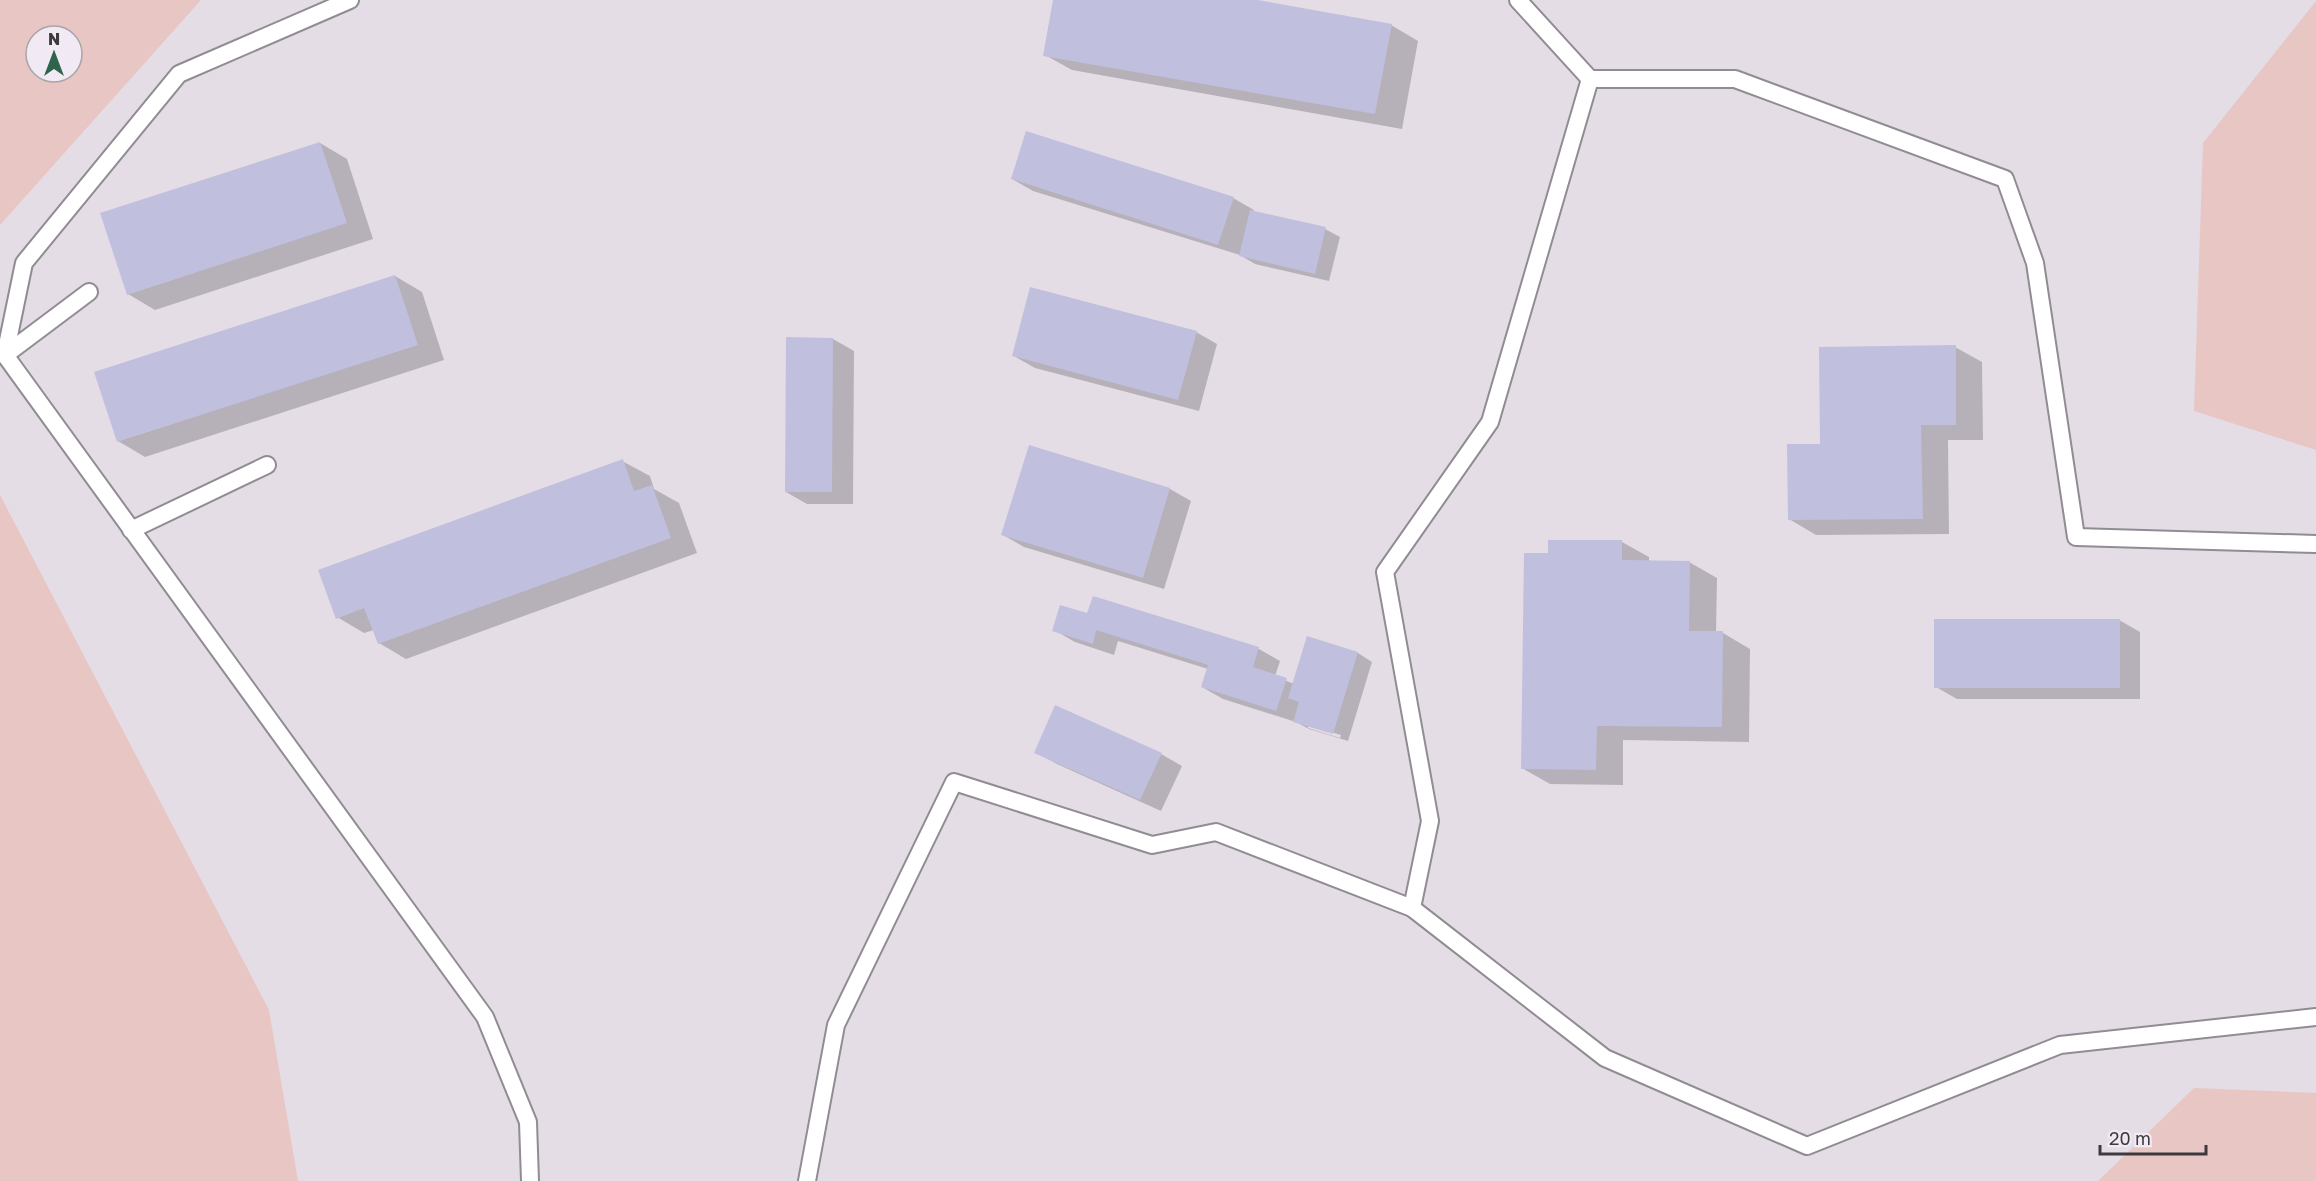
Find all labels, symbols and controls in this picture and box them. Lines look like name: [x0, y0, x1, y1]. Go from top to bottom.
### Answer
north arrow: [24, 24, 84, 84]
text: N: [48, 29, 60, 49]
scale bar: [2100, 1118, 2206, 1156]
text: 20 m: [2109, 1127, 2151, 1149]

